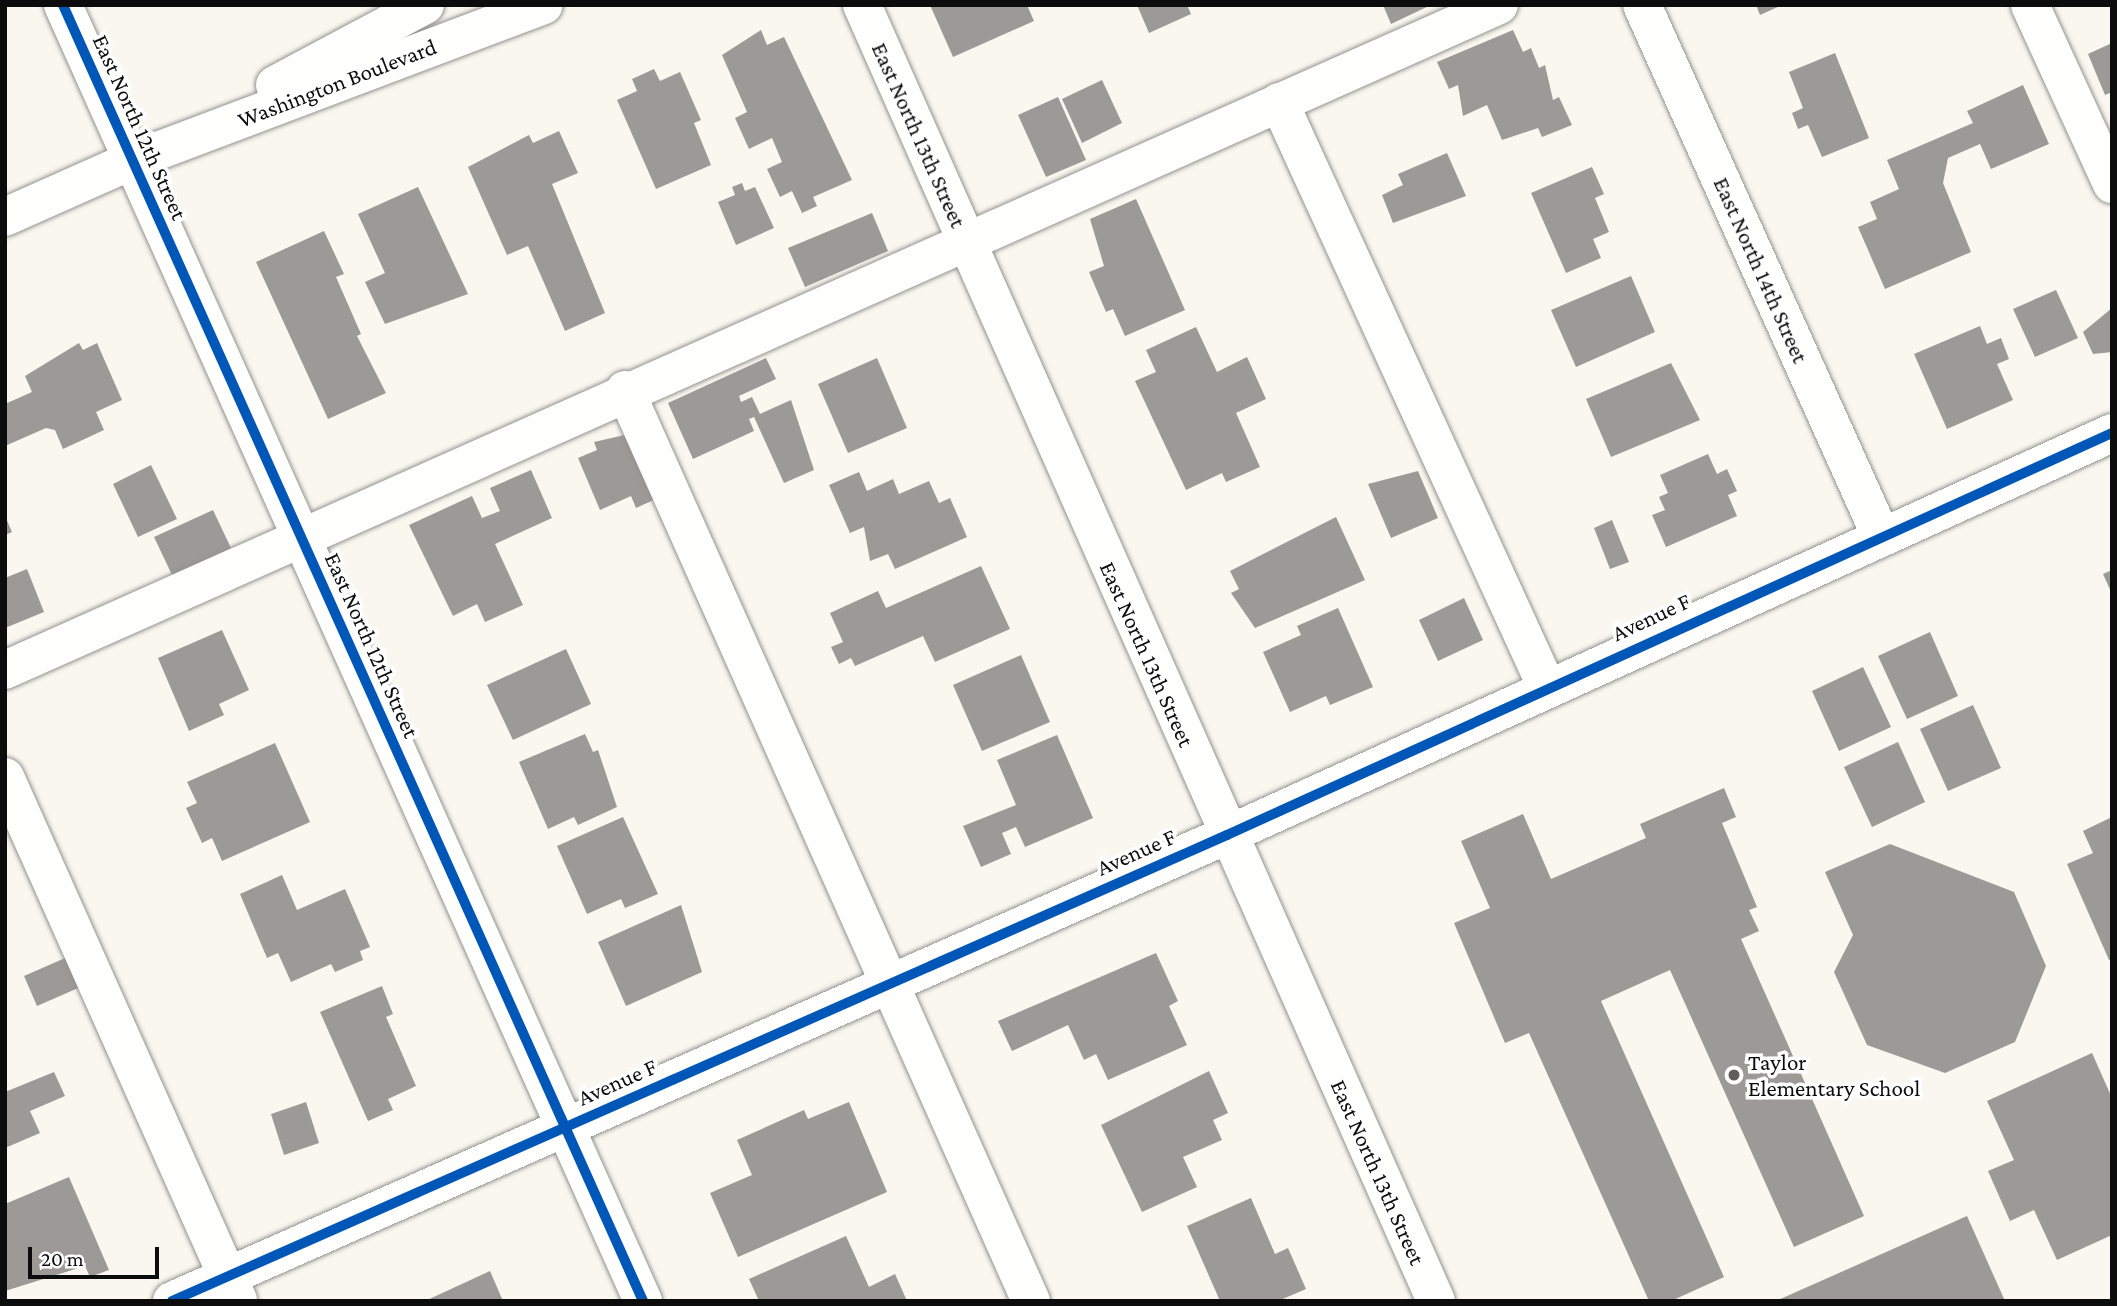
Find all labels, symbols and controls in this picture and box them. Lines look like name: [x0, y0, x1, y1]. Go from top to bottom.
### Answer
street label: East North 12th Street: [87, 30, 193, 224]
street label: Washington Boulevard: [234, 32, 440, 134]
street label: East North 13th Street: [866, 38, 972, 232]
street label: East North 14th Street: [1708, 173, 1814, 367]
street label: East North 12th Street: [319, 548, 425, 742]
street label: East North 13th Street: [1094, 557, 1200, 751]
street label: Avenue F: [1607, 587, 1695, 647]
street label: Avenue F: [1092, 822, 1180, 882]
place label: Taylor Elementary School: [1748, 1048, 1920, 1102]
street label: Avenue F: [573, 1052, 661, 1112]
marker: Taylor Elementary School: [1726, 1067, 1742, 1083]
street label: East North 13th Street: [1325, 1075, 1431, 1269]
scale bar: [32, 1232, 163, 1276]
text: 20 m: [41, 1247, 84, 1271]

